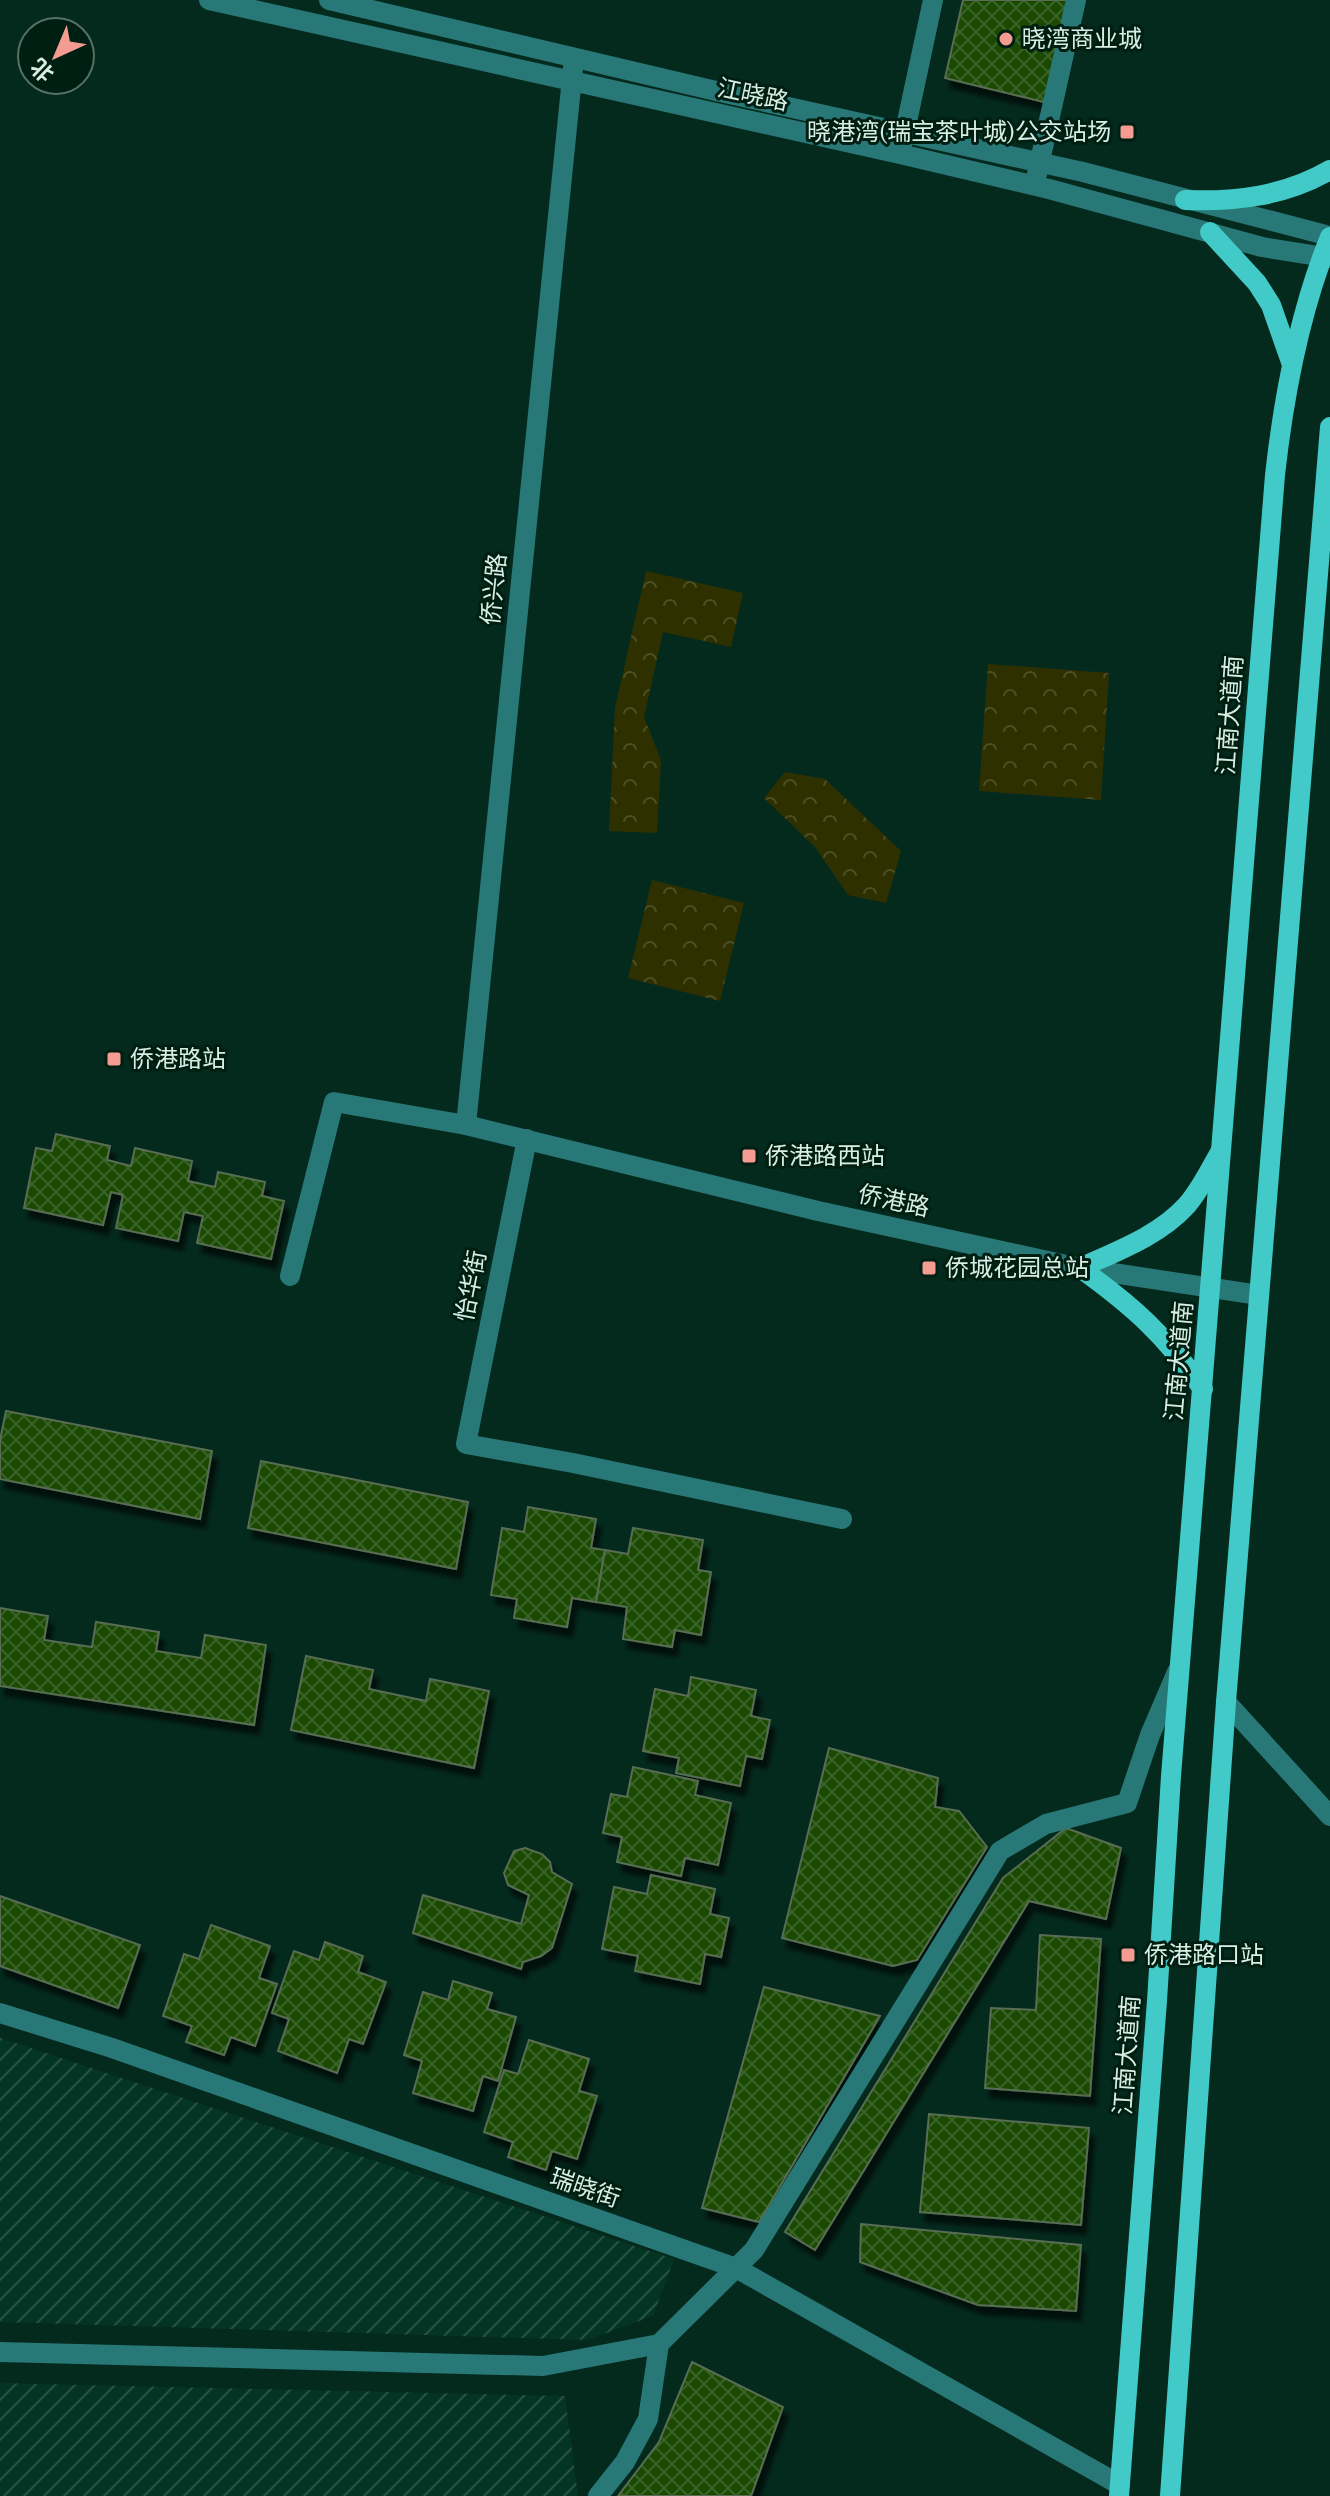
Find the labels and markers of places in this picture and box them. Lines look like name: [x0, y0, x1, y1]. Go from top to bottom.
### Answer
place label: 晓湾商业城: [1022, 22, 1142, 54]
marker: 晓湾商业城: [997, 30, 1015, 48]
place label: 晓港湾(瑞宝茶叶城)公交站场: [807, 115, 1111, 147]
marker: 晓港湾(瑞宝茶叶城)公交站场: [1118, 123, 1136, 141]
place label: 侨港路站: [130, 1042, 226, 1074]
marker: 侨港路站: [105, 1050, 123, 1068]
place label: 侨港路西站: [765, 1139, 885, 1171]
marker: 侨港路西站: [740, 1147, 758, 1165]
place label: 侨城花园总站: [945, 1251, 1089, 1283]
marker: 侨城花园总站: [920, 1259, 938, 1277]
place label: 侨港路口站: [1144, 1938, 1264, 1970]
marker: 侨港路口站: [1119, 1946, 1137, 1964]

